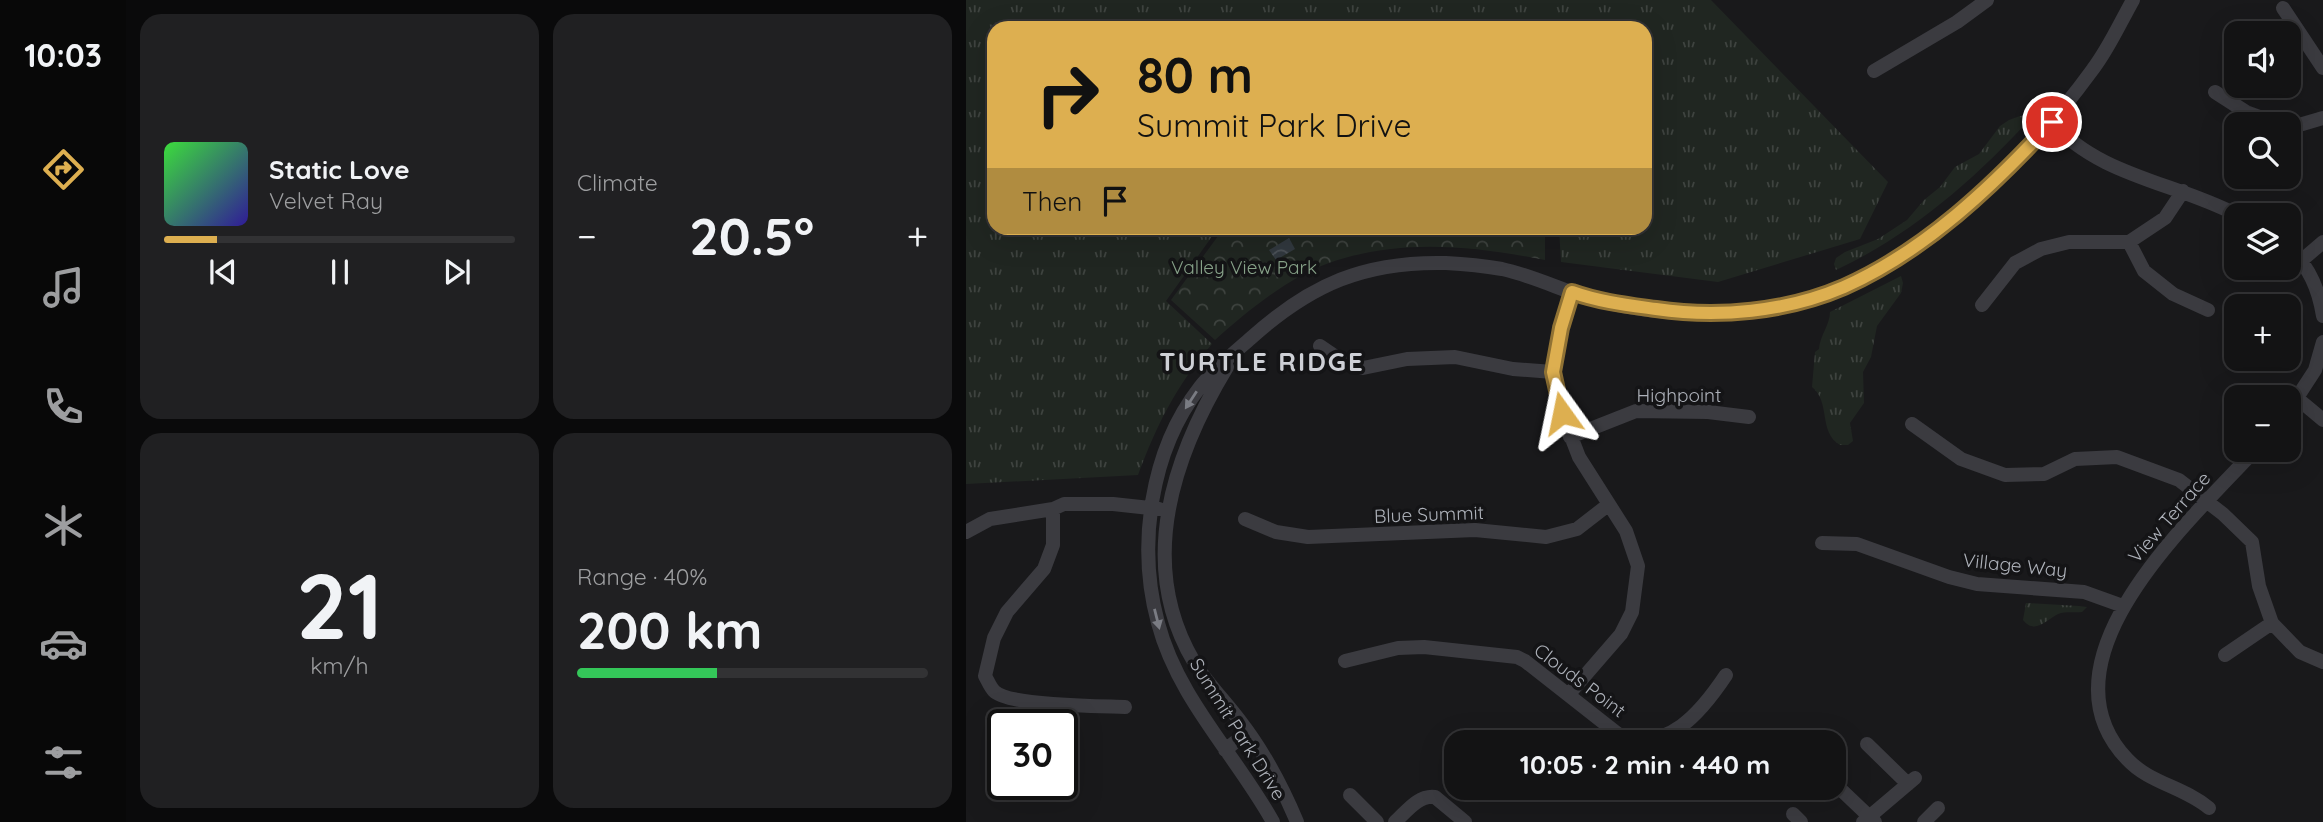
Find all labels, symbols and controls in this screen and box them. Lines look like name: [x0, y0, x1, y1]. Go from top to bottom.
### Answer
map controls: [2224, 21, 2301, 462]
button: sound: [2224, 21, 2301, 98]
text: 10:03: [24, 35, 102, 75]
text: 80 m: [1137, 44, 1253, 105]
icon: right: [1022, 49, 1113, 140]
pin: [2022, 92, 2082, 152]
icon: arrive: [2033, 103, 2071, 141]
text: Summit Park Drive: [1137, 105, 1412, 145]
button: search: [2224, 112, 2301, 189]
icon: directions: [39, 145, 88, 194]
text: Static Love: [269, 153, 410, 186]
text: Climate: [577, 168, 658, 197]
icon: arrive: [1096, 182, 1134, 220]
text: Then: [1022, 185, 1082, 218]
text: Velvet Ray: [269, 186, 383, 215]
text: 20.5°: [689, 203, 814, 268]
button: layers: [2224, 203, 2301, 280]
text: −: [577, 212, 597, 260]
text: +: [907, 212, 928, 260]
icon: previous: [204, 253, 242, 291]
icon: pause: [321, 253, 359, 291]
icon: next: [438, 253, 476, 291]
park label: Valley View Park: [1171, 255, 1317, 279]
icon: music: [39, 263, 88, 312]
button: +: [2224, 294, 2301, 371]
district label: TURTLE RIDGE: [1159, 345, 1365, 378]
position arrow: [1525, 376, 1599, 450]
icon: phone: [39, 382, 88, 431]
street label: Highpoint: [1637, 383, 1721, 407]
button: −: [2224, 385, 2301, 462]
one-way arrow: [1185, 391, 1198, 410]
street label: View Terrace: [2123, 466, 2215, 568]
street label: Blue Summit: [1374, 500, 1484, 528]
icon: climate: [39, 501, 88, 550]
text: 21: [296, 548, 383, 662]
street label: Village Way: [1962, 548, 2068, 582]
text: Range · 40%: [577, 562, 707, 591]
text: 200 km: [577, 597, 763, 662]
one-way arrow: [1152, 608, 1163, 630]
icon: car: [39, 619, 88, 668]
street label: Clouds Point: [1529, 638, 1631, 722]
text: km/h: [310, 651, 369, 680]
street label: Summit Park Drive: [1185, 654, 1291, 804]
speed limit sign: 30: [987, 709, 1078, 800]
icon: filters: [39, 738, 88, 787]
text: 10:05 · 2 min · 440 m: [1520, 748, 1770, 781]

